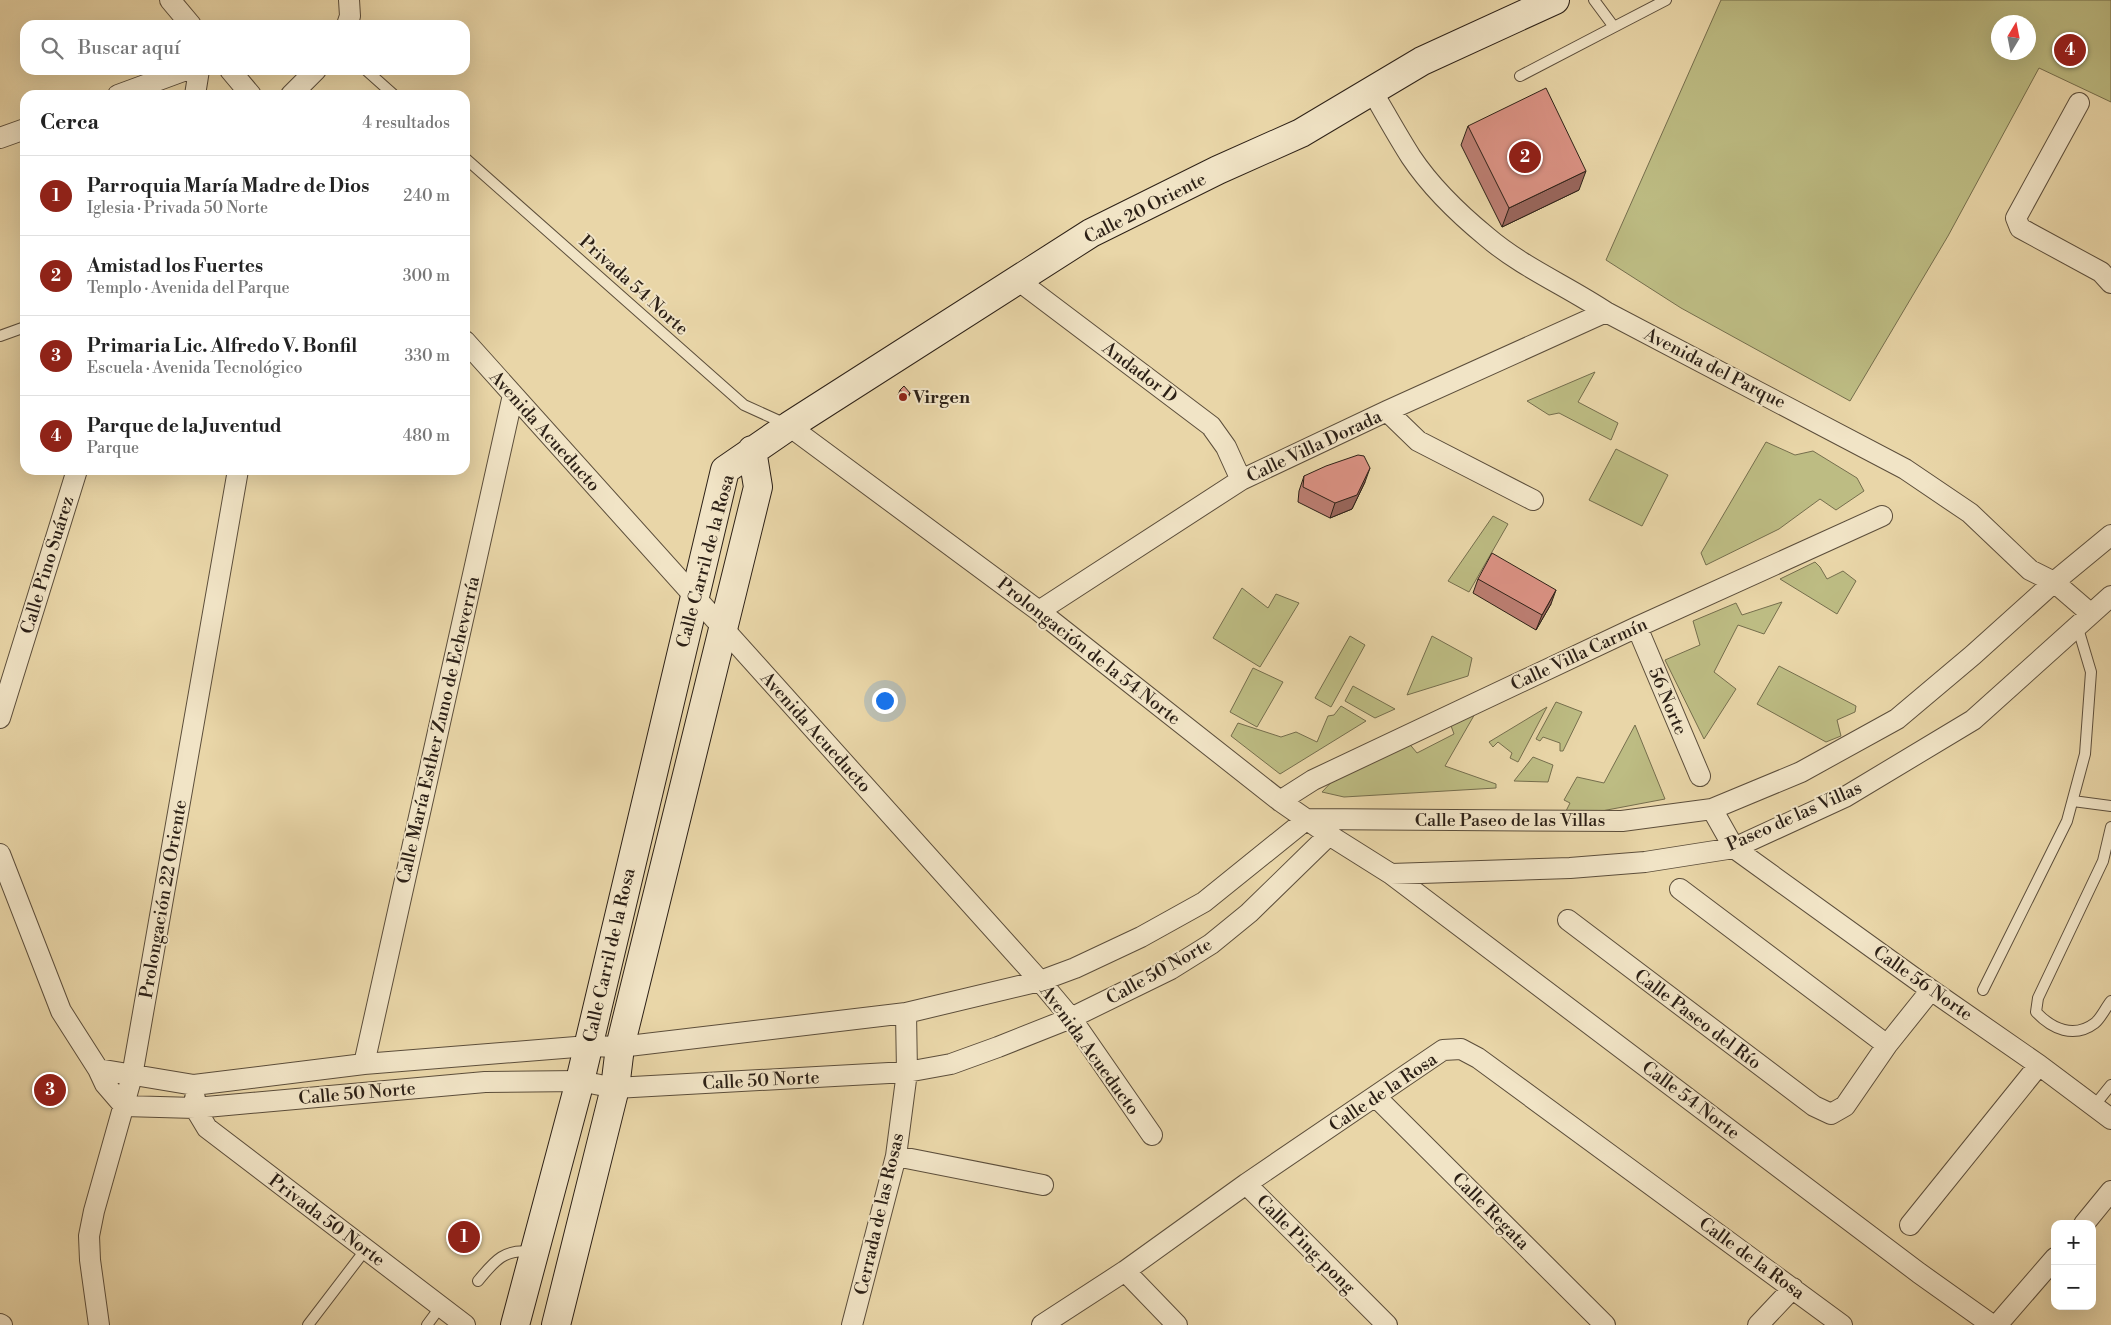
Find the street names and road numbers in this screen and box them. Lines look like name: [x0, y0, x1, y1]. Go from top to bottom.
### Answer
street label: Calle 20 Oriente: [1080, 168, 1210, 249]
street label: Privada 54 Norte: [574, 230, 693, 340]
street label: Avenida del Parque: [1639, 322, 1789, 414]
street label: Andador D: [1097, 336, 1182, 408]
street label: Avenida Acueducto: [484, 365, 605, 497]
street label: Calle Villa Dorada: [1243, 405, 1386, 488]
street label: Calle Carril de la Rosa: [671, 471, 740, 650]
street label: Calle Pino Suárez: [16, 494, 79, 637]
street label: Prolongación de la 54 Norte: [992, 572, 1185, 730]
street label: Calle María Esther Zuno de Echeverría: [392, 573, 485, 886]
street label: Calle Villa Carmín: [1507, 613, 1651, 696]
street label: 56 Norte: [1643, 664, 1692, 739]
street label: Avenida Acueducto: [755, 666, 876, 798]
street label: Paseo de las Villas: [1723, 776, 1866, 857]
street label: Prolongación 22 Oriente: [135, 798, 192, 1000]
street label: Calle Paseo de las Villas: [1415, 809, 1605, 832]
street label: Calle Carril de la Rosa: [578, 865, 641, 1045]
street label: Calle 50 Norte: [1102, 933, 1216, 1010]
street label: Calle 56 Norte: [1868, 941, 1977, 1026]
street label: Calle Paseo del Río: [1630, 964, 1766, 1075]
street label: Avenida Acueducto: [1034, 980, 1144, 1120]
street label: Calle de la Rosa: [1325, 1047, 1442, 1137]
street label: Calle 54 Norte: [1637, 1056, 1744, 1145]
street label: Calle 50 Norte: [702, 1066, 820, 1095]
street label: Calle 50 Norte: [298, 1077, 417, 1110]
street label: Cerrada de las Rosas: [850, 1131, 909, 1297]
street label: Calle Regata: [1447, 1168, 1535, 1256]
street label: Privada 50 Norte: [264, 1169, 389, 1272]
street label: Calle Ping-pong: [1251, 1190, 1361, 1299]
street label: Calle de la Rosa: [1694, 1212, 1810, 1305]

